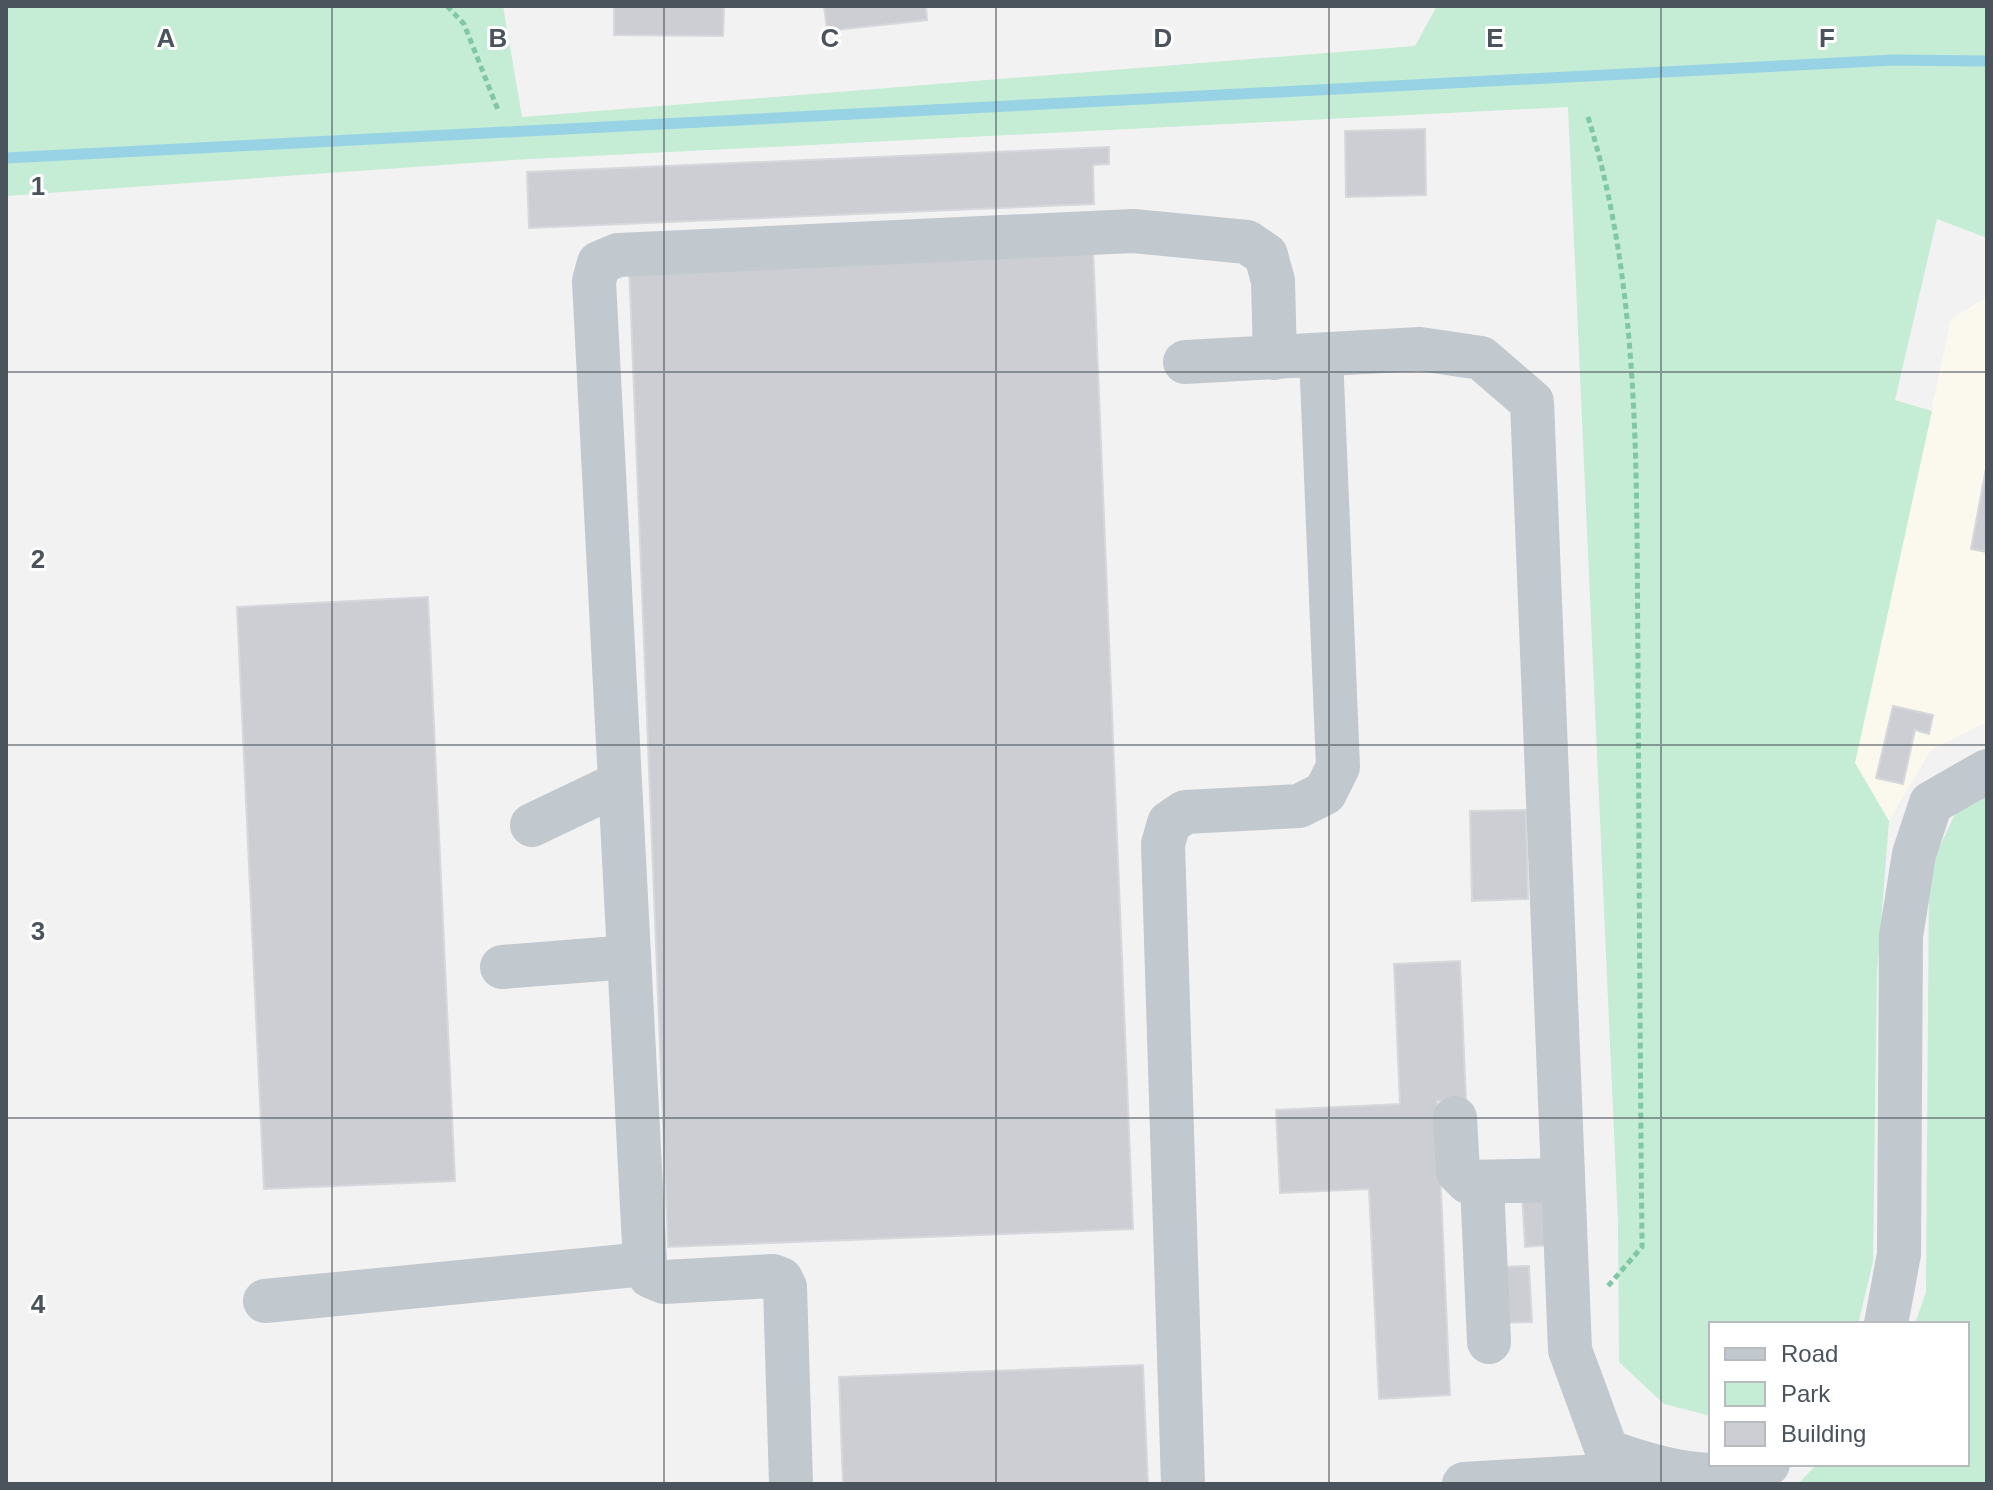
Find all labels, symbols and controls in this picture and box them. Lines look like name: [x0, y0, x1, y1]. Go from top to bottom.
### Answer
text: A: [157, 23, 176, 53]
text: B: [489, 23, 507, 53]
text: C: [821, 23, 840, 53]
text: D: [1154, 23, 1172, 53]
text: E: [1486, 23, 1504, 53]
text: F: [1819, 23, 1835, 53]
text: 1: [31, 171, 45, 201]
text: 2: [31, 544, 45, 574]
text: 3: [31, 916, 45, 946]
text: 4: [31, 1289, 46, 1319]
legend: [1709, 1322, 1969, 1466]
text: Road: [1781, 1340, 1838, 1367]
text: Park: [1781, 1380, 1831, 1407]
text: Building: [1781, 1420, 1866, 1447]

